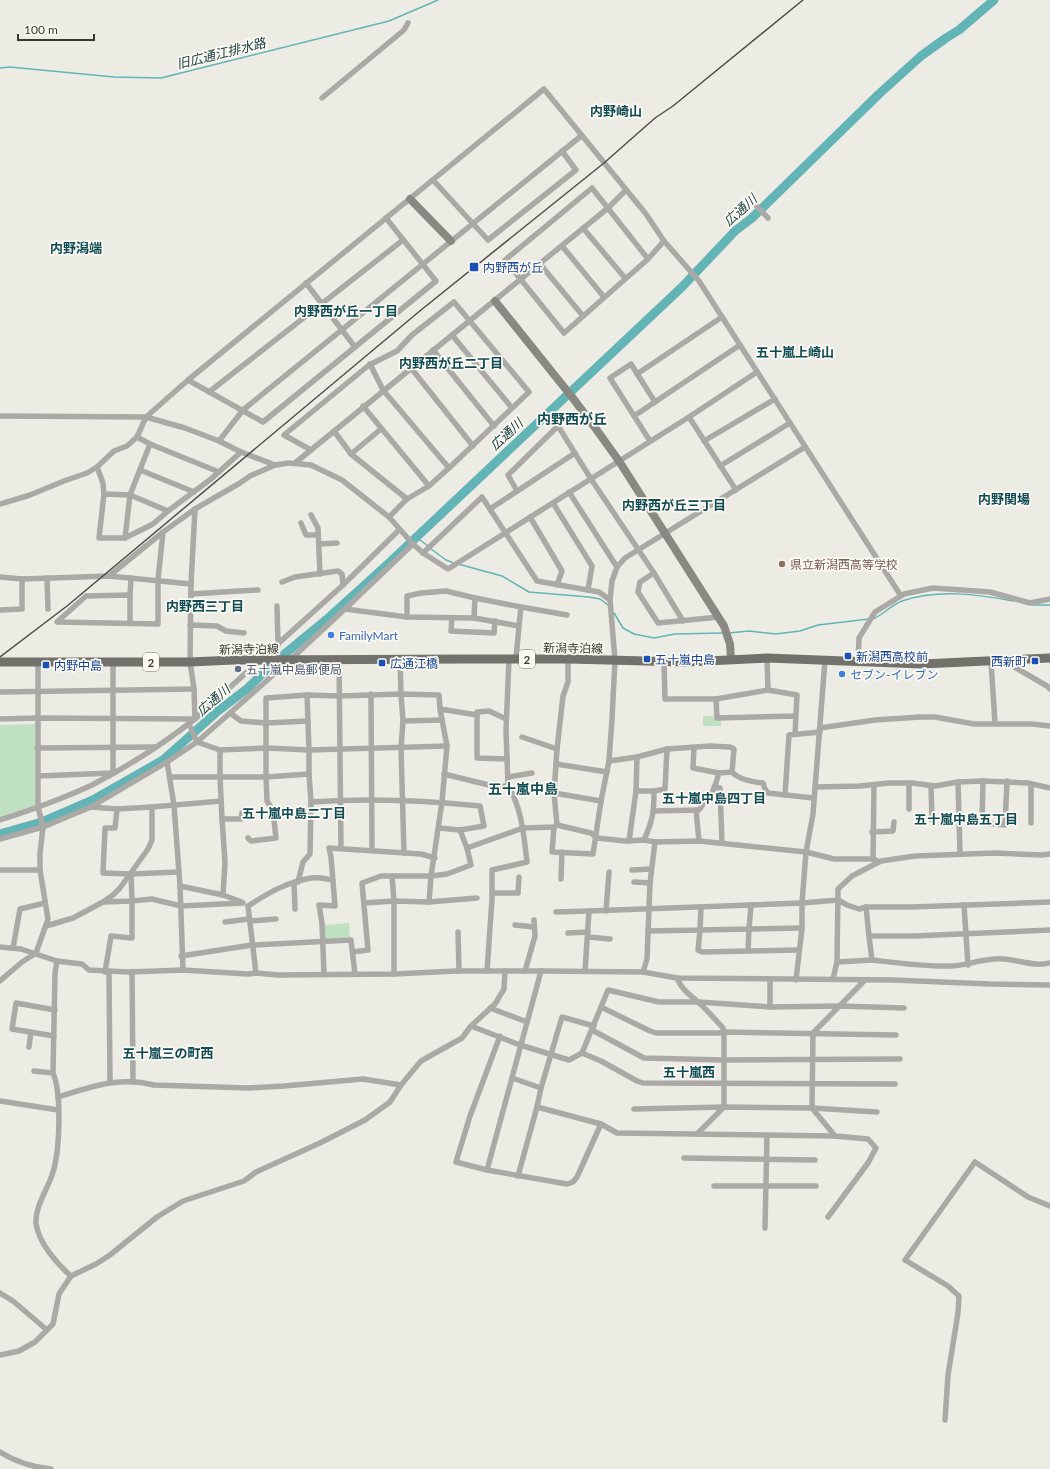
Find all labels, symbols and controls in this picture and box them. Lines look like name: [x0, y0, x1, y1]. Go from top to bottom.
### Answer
scale bar: [18, 16, 94, 42]
text: 100 m: [24, 22, 58, 37]
water label: 旧広通江排水路: [175, 34, 268, 72]
district label: 内野崎山: [590, 103, 642, 119]
water label: 広通川: [720, 190, 761, 229]
district label: 内野潟端: [50, 240, 102, 256]
place label: 内野西が丘: [483, 260, 543, 275]
marker: 内野西が丘: [468, 261, 480, 273]
district label: 内野西が丘一丁目: [294, 303, 398, 319]
district label: 五十嵐上崎山: [756, 344, 834, 360]
district label: 内野西が丘二丁目: [399, 355, 503, 371]
district label: 内野西が丘: [537, 410, 607, 427]
water label: 広通川: [486, 413, 527, 453]
district label: 内野関場: [978, 491, 1030, 507]
district label: 内野西が丘三丁目: [622, 497, 726, 513]
place label: 県立新潟西高等学校: [790, 557, 898, 572]
marker: 県立新潟西高等学校: [777, 559, 787, 569]
district label: 内野西三丁目: [166, 598, 244, 614]
place label: FamilyMart: [339, 628, 399, 643]
marker: FamilyMart: [326, 630, 336, 640]
street label: 新潟寺泊線: [543, 640, 603, 656]
street label: 新潟寺泊線: [219, 641, 279, 657]
place label: 新潟西高校前: [856, 649, 928, 664]
road number: 2: [519, 650, 535, 668]
marker: 新潟西高校前: [843, 651, 853, 661]
place label: 五十嵐中島: [655, 652, 715, 667]
road number: 2: [143, 653, 159, 671]
marker: 五十嵐中島: [642, 654, 652, 664]
place label: 西新町: [991, 654, 1027, 669]
place label: 広通江橋: [390, 656, 438, 671]
marker: 西新町: [1030, 656, 1040, 666]
place label: 内野中島: [54, 658, 102, 673]
marker: 広通江橋: [377, 658, 387, 668]
marker: 内野中島: [41, 660, 51, 670]
place label: 五十嵐中島郵便局: [246, 662, 342, 677]
marker: 五十嵐中島郵便局: [233, 664, 243, 674]
place label: セブン-イレブン: [850, 667, 938, 682]
marker: セブン-イレブン: [837, 669, 847, 679]
water label: 広通川: [193, 680, 234, 719]
district label: 五十嵐中島: [488, 780, 558, 797]
district label: 五十嵐中島四丁目: [662, 790, 766, 806]
district label: 五十嵐中島二丁目: [242, 805, 346, 821]
district label: 五十嵐中島五丁目: [914, 811, 1018, 827]
district label: 五十嵐三の町西: [122, 1045, 214, 1061]
district label: 五十嵐西: [663, 1064, 715, 1080]

